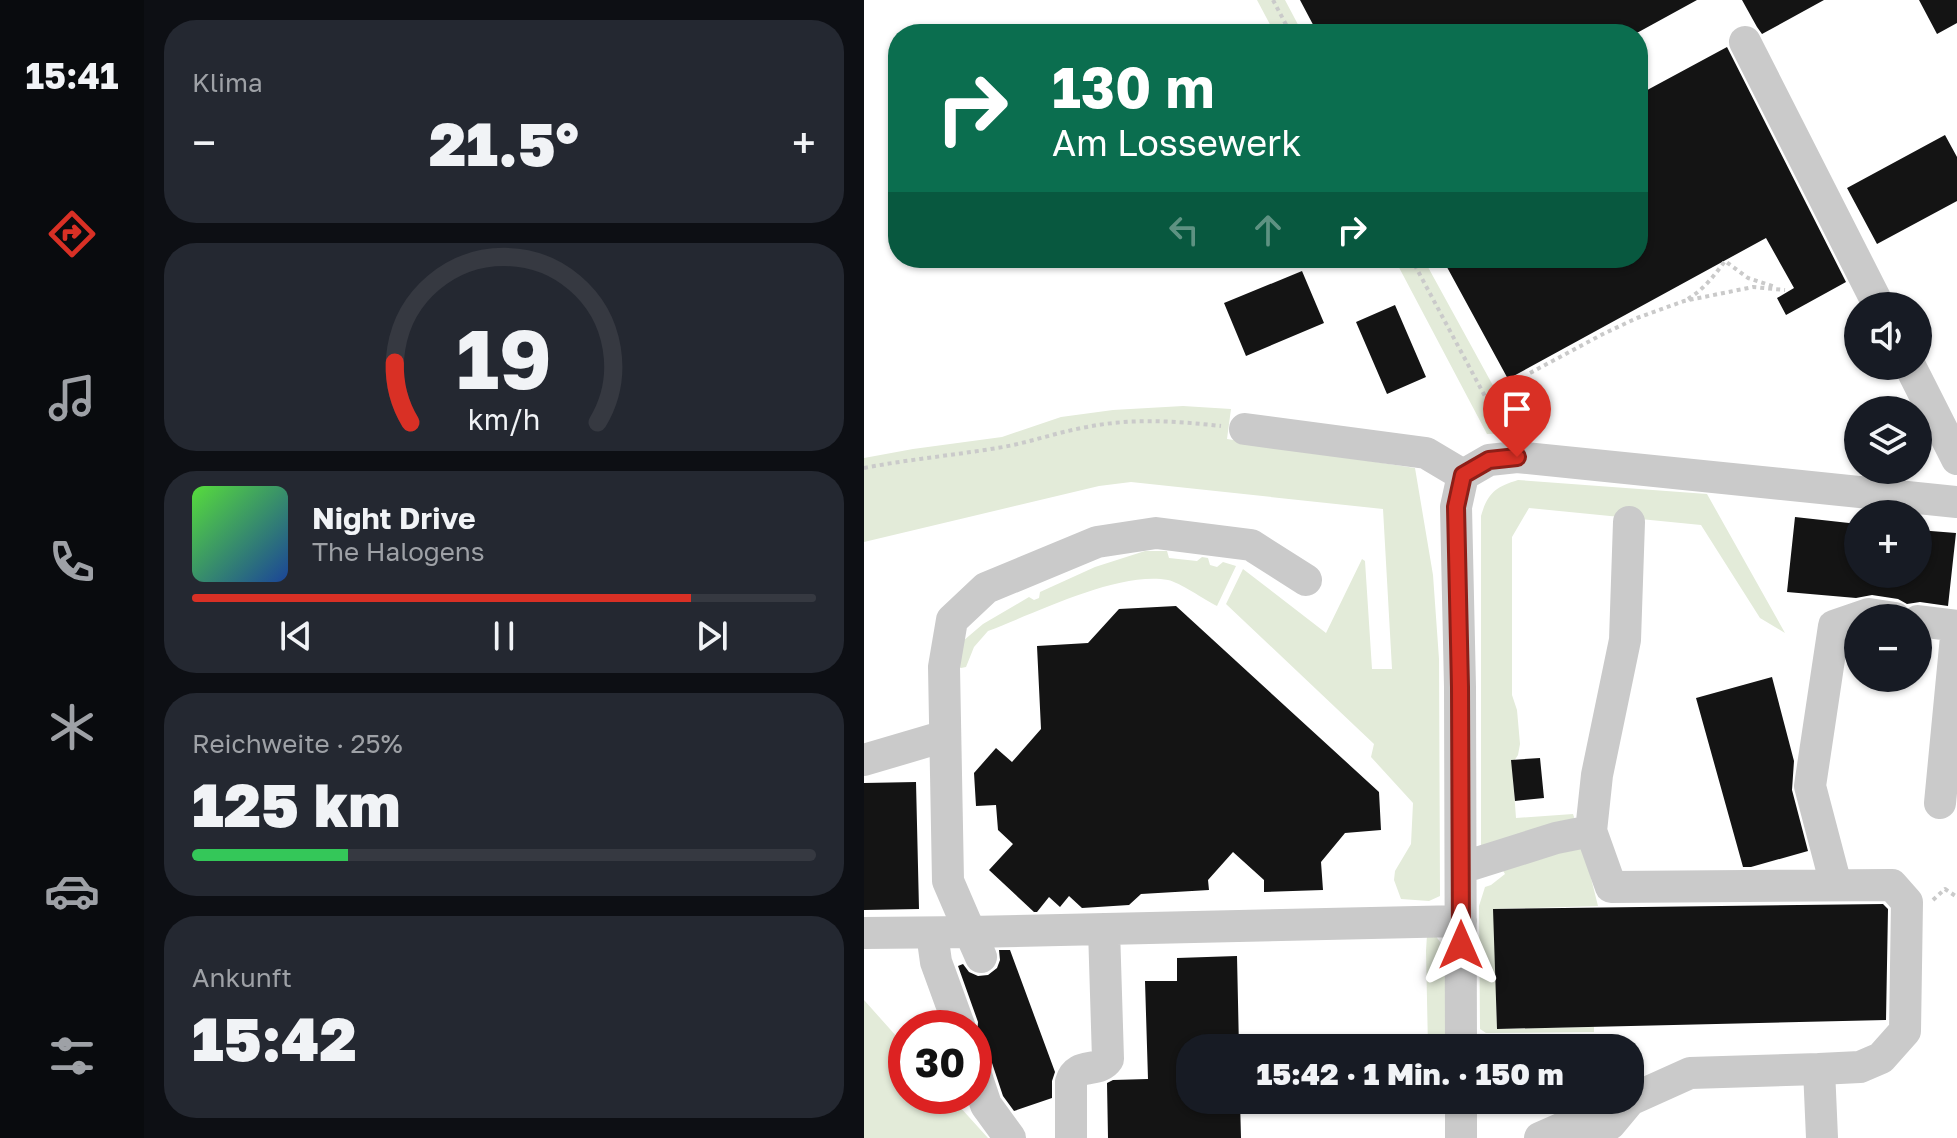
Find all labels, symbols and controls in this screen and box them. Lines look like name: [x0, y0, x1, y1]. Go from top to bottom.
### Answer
text: 130 m: [1052, 53, 1214, 120]
text: 15:41: [25, 54, 119, 97]
icon: right: [920, 56, 1024, 160]
text: Klima: [192, 67, 263, 98]
text: 21.5°: [429, 107, 579, 179]
text: −: [192, 116, 216, 169]
text: +: [792, 116, 816, 169]
text: Am Lossewerk: [1052, 121, 1301, 164]
icon: directions: [44, 206, 100, 262]
icon: left: [1162, 208, 1206, 252]
icon: ahead: [1246, 208, 1290, 252]
icon: right: [1330, 208, 1374, 252]
map controls: [1844, 292, 1932, 692]
button: sound: [1844, 292, 1932, 380]
text: 19: [456, 306, 552, 406]
icon: music: [44, 370, 100, 426]
pin: [1483, 375, 1551, 457]
icon: arrive: [1495, 387, 1539, 431]
button: layers: [1844, 396, 1932, 484]
text: km/h: [468, 402, 540, 436]
text: Night Drive: [312, 500, 476, 536]
button: +: [1844, 500, 1932, 588]
icon: phone: [44, 534, 100, 590]
text: The Halogens: [312, 536, 485, 567]
button: −: [1844, 604, 1932, 692]
icon: previous: [274, 614, 318, 658]
icon: pause: [482, 614, 526, 658]
icon: next: [690, 614, 734, 658]
icon: climate: [44, 699, 100, 755]
text: Reichweite · 25%: [192, 728, 403, 759]
text: 125 km: [192, 768, 401, 840]
icon: car: [44, 863, 100, 919]
position arrow: [1419, 903, 1503, 987]
text: Ankunft: [192, 962, 292, 993]
text: 15:42: [192, 1002, 357, 1074]
speed limit sign: 30: [888, 1010, 992, 1114]
icon: filters: [44, 1028, 100, 1084]
text: 15:42 · 1 Min. · 150 m: [1256, 1056, 1564, 1092]

